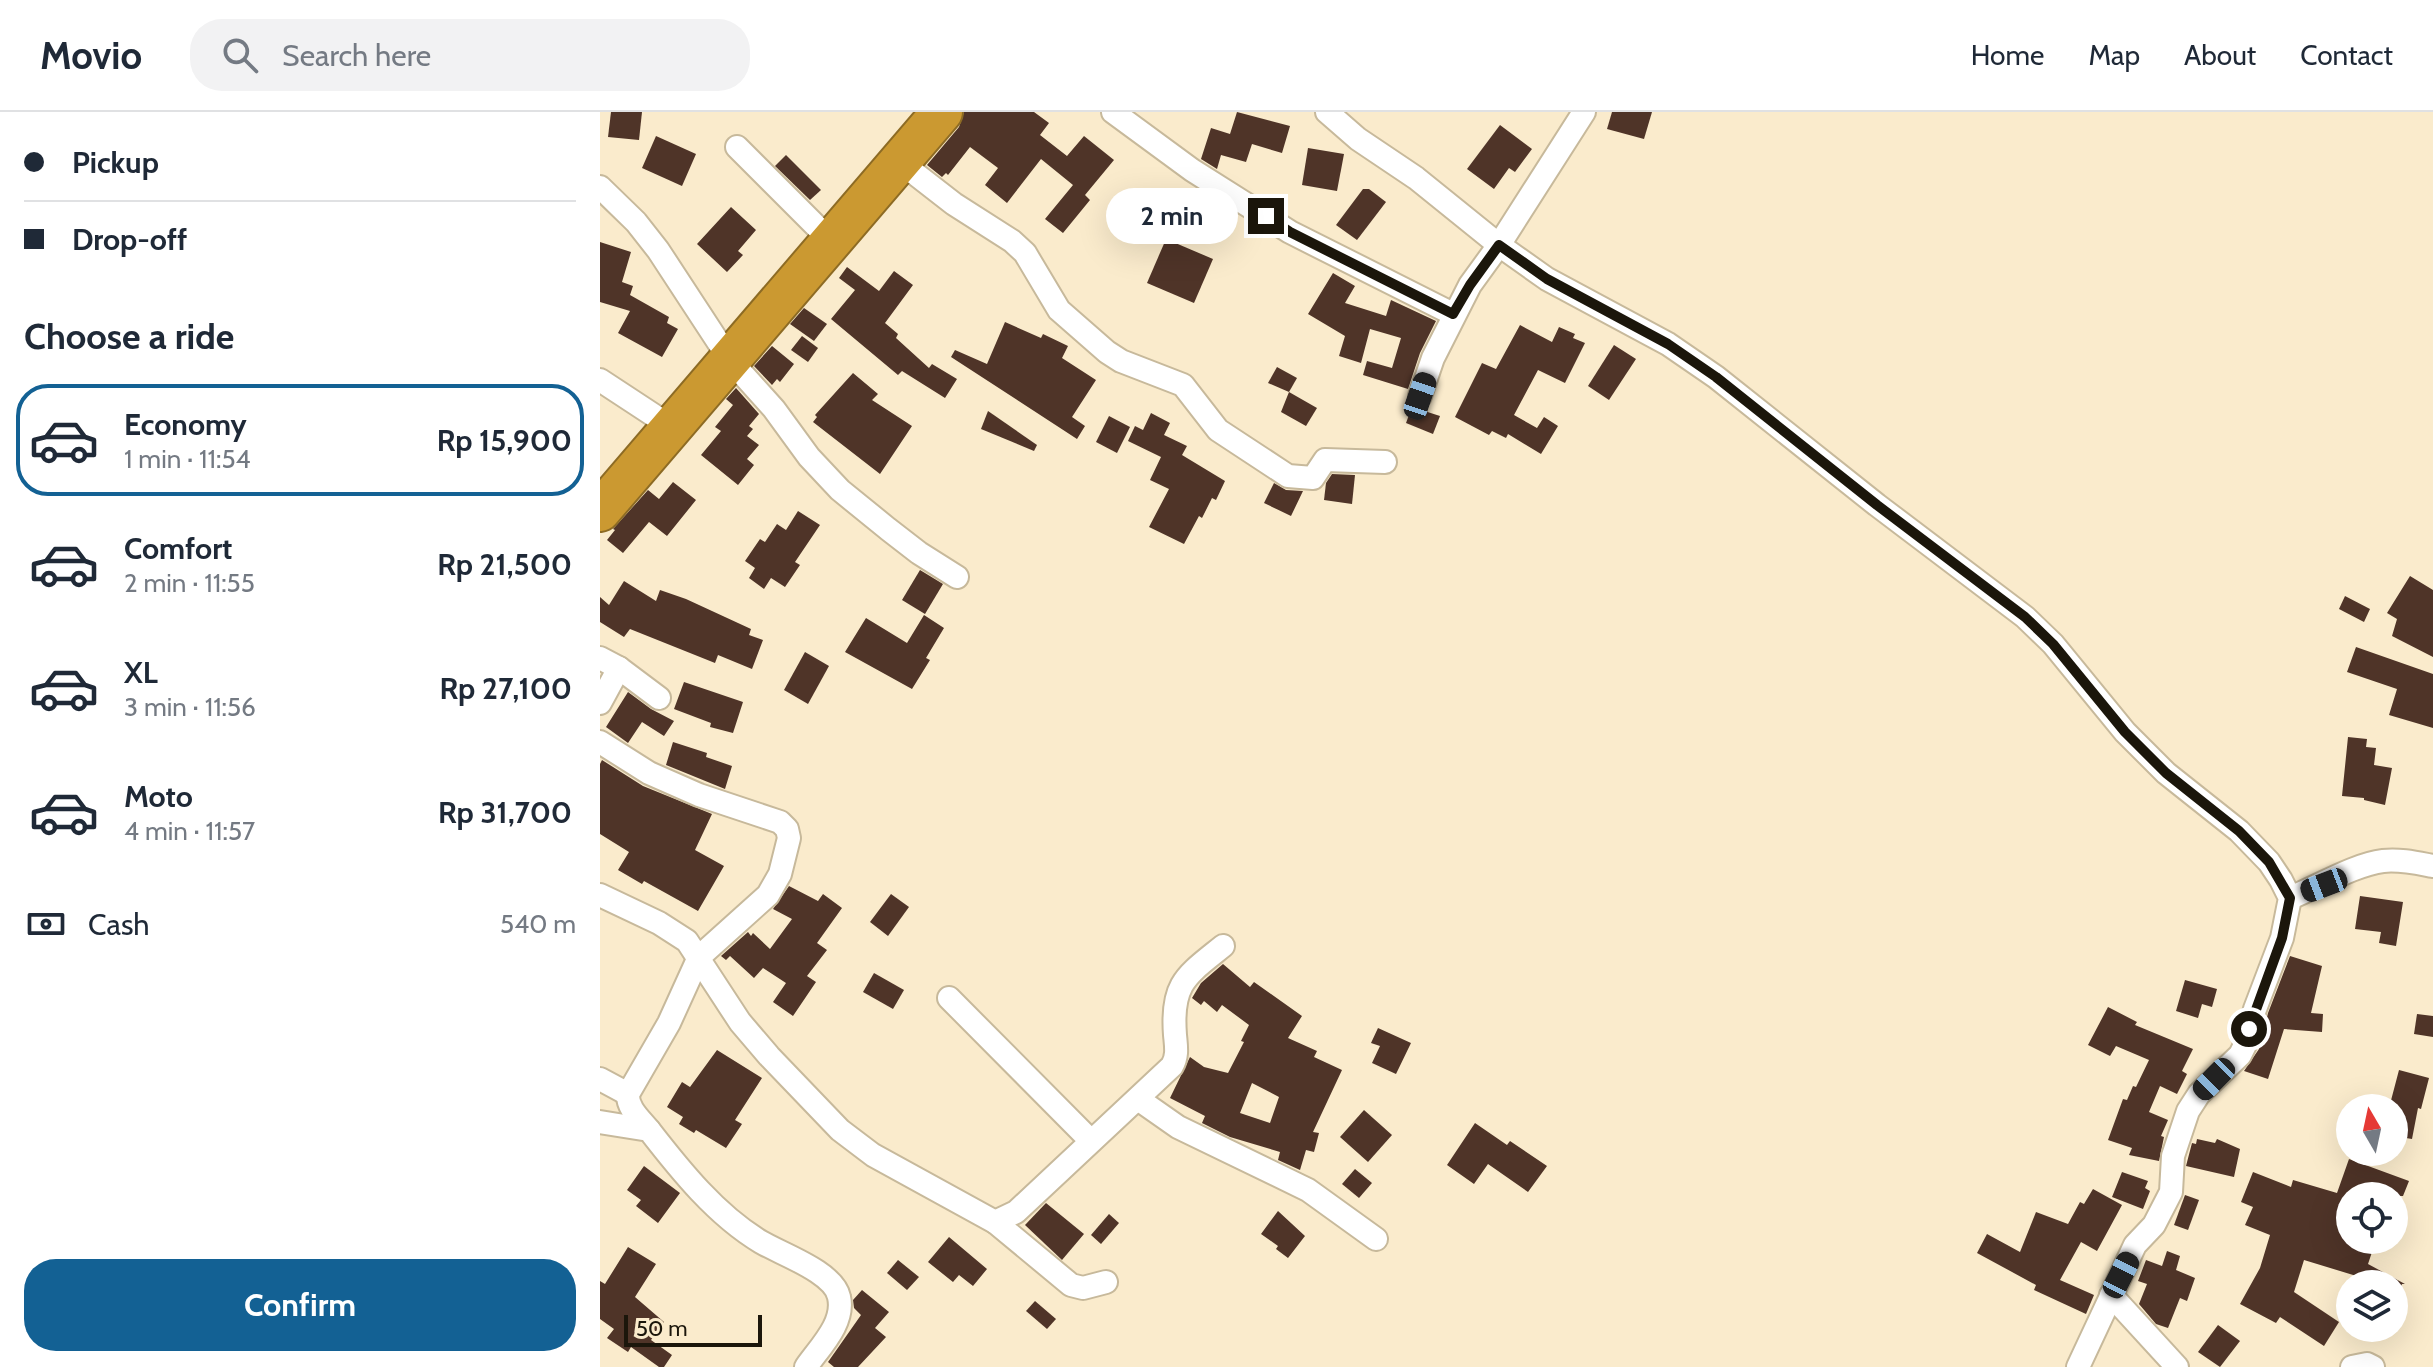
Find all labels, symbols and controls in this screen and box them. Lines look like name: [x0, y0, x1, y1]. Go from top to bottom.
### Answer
search box: [190, 19, 750, 91]
text: Movio: [40, 32, 142, 79]
icon: search: [218, 33, 262, 77]
text: Search here: [282, 37, 431, 74]
text: Home: [1971, 38, 2044, 72]
text: Map: [2088, 38, 2140, 72]
text: About: [2184, 38, 2256, 72]
text: Contact: [2300, 38, 2393, 72]
text: Pickup: [72, 144, 159, 181]
callout: 2 min: [1106, 188, 1238, 244]
route end: [1248, 198, 1284, 234]
text: 2 min: [1141, 200, 1203, 232]
text: Drop-off: [72, 221, 187, 258]
text: Choose a ride: [24, 314, 234, 358]
car: [1401, 369, 1439, 423]
icon: car: [28, 404, 100, 476]
text: Economy: [124, 406, 247, 443]
text: Rp 15,900: [437, 422, 572, 459]
text: 1 min · 11:54: [124, 443, 251, 475]
icon: car: [28, 528, 100, 600]
text: Comfort: [124, 530, 232, 567]
text: Rp 21,500: [437, 546, 572, 583]
text: 2 min · 11:55: [124, 567, 255, 599]
icon: car: [28, 652, 100, 724]
text: XL: [124, 654, 158, 691]
text: Rp 27,100: [440, 670, 572, 707]
text: 3 min · 11:56: [124, 691, 256, 723]
icon: car: [28, 776, 100, 848]
text: Moto: [124, 778, 193, 815]
text: Rp 31,700: [438, 794, 572, 831]
text: 4 min · 11:57: [124, 815, 255, 847]
car: [2297, 865, 2351, 905]
icon: cash: [24, 902, 68, 946]
text: Cash: [88, 906, 150, 943]
text: 540 m: [500, 908, 576, 940]
route start: [2231, 1011, 2267, 1047]
car: [2189, 1054, 2239, 1104]
north arrow: [2336, 1094, 2408, 1166]
map controls: [2336, 1094, 2408, 1342]
button: locate: [2336, 1182, 2408, 1254]
car: [2099, 1248, 2143, 1302]
button: Confirm: [24, 1259, 576, 1351]
button: layers: [2336, 1270, 2408, 1342]
scale bar: [624, 1311, 762, 1347]
text: 50 m: [636, 1315, 688, 1342]

